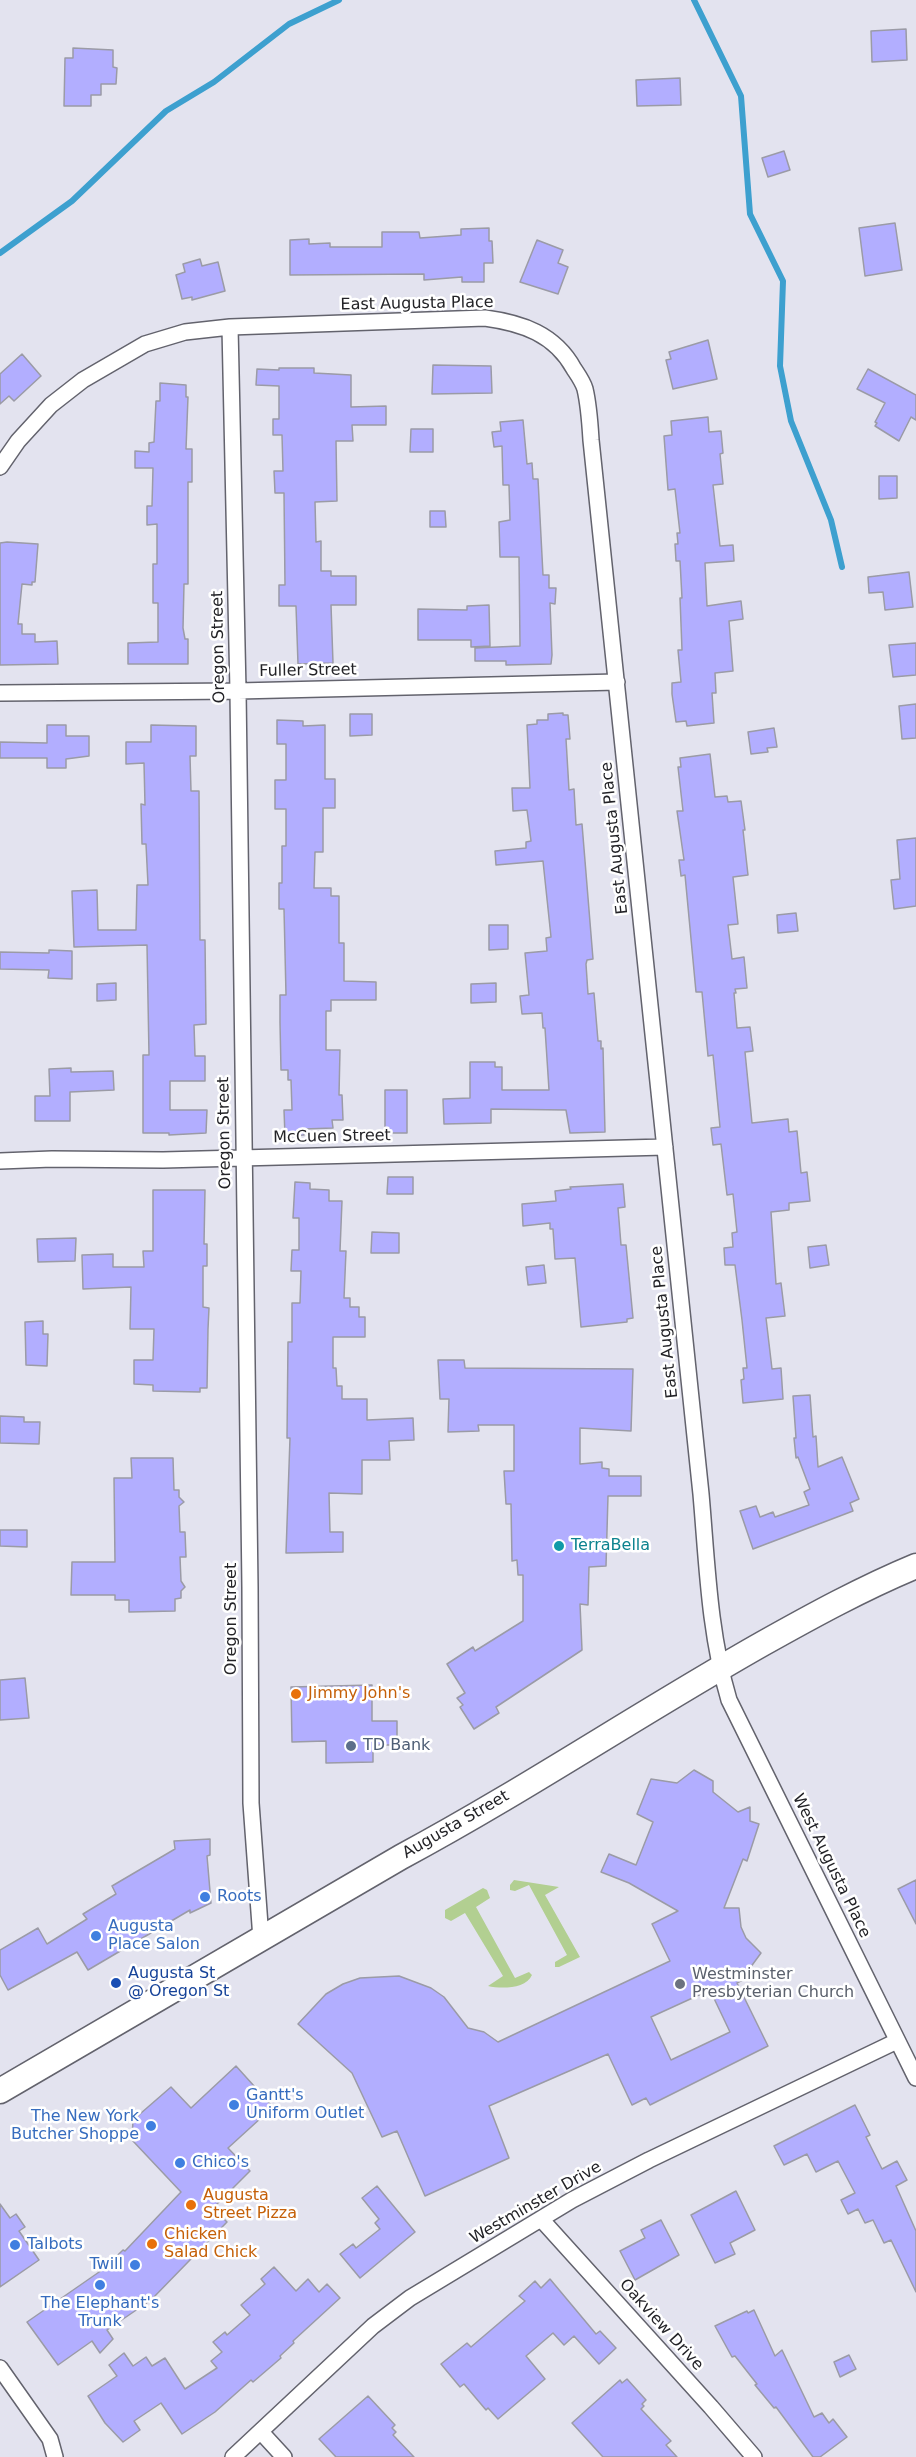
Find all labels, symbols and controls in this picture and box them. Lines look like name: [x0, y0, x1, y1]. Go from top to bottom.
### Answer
street label: East Augusta Place: [340, 293, 494, 315]
street label: Oregon Street: [208, 591, 230, 703]
street label: Fuller Street: [259, 661, 357, 681]
street label: East Augusta Place: [597, 761, 633, 915]
street label: Oregon Street: [214, 1077, 236, 1189]
street label: McCuen Street: [273, 1126, 391, 1148]
street label: East Augusta Place: [647, 1245, 683, 1399]
place label: TerraBella: [571, 1536, 650, 1556]
marker: TerraBella: [552, 1539, 566, 1553]
street label: Oregon Street: [222, 1563, 242, 1675]
place label: Jimmy John's: [308, 1684, 410, 1704]
marker: Jimmy John's: [289, 1687, 303, 1701]
place label: TD Bank: [363, 1736, 430, 1756]
marker: TD Bank: [344, 1739, 358, 1753]
street label: Augusta Street: [399, 1787, 513, 1863]
street label: West Augusta Place: [788, 1791, 874, 1941]
place label: Roots: [217, 1887, 262, 1907]
marker: Roots: [198, 1890, 212, 1904]
place label: Augusta Place Salon: [108, 1917, 200, 1955]
marker: Augusta Place Salon: [89, 1929, 103, 1943]
place label: Augusta St @ Oregon St: [128, 1964, 229, 2002]
place label: Westminster Presbyterian Church: [692, 1965, 854, 2003]
marker: Augusta St @ Oregon St: [109, 1976, 123, 1990]
marker: Westminster Presbyterian Church: [673, 1977, 687, 1991]
place label: Gantt's Uniform Outlet: [246, 2086, 364, 2124]
marker: Gantt's Uniform Outlet: [227, 2098, 241, 2112]
place label: The New York Butcher Shoppe: [11, 2107, 139, 2145]
marker: The New York Butcher Shoppe: [144, 2119, 158, 2133]
place label: Chico's: [192, 2153, 249, 2173]
marker: Chico's: [173, 2156, 187, 2170]
street label: Westminster Drive: [467, 2158, 605, 2248]
place label: Augusta Street Pizza: [203, 2186, 297, 2224]
marker: Augusta Street Pizza: [184, 2198, 198, 2212]
place label: Chicken Salad Chick: [164, 2225, 257, 2263]
place label: Talbots: [27, 2235, 83, 2255]
marker: Chicken Salad Chick: [145, 2237, 159, 2251]
marker: Talbots: [8, 2238, 22, 2252]
place label: Twill: [89, 2255, 123, 2275]
marker: Twill: [128, 2258, 142, 2272]
street label: Oakview Drive: [615, 2275, 707, 2375]
marker: The Elephant's Trunk: [93, 2278, 107, 2292]
place label: The Elephant's Trunk: [41, 2294, 159, 2332]

